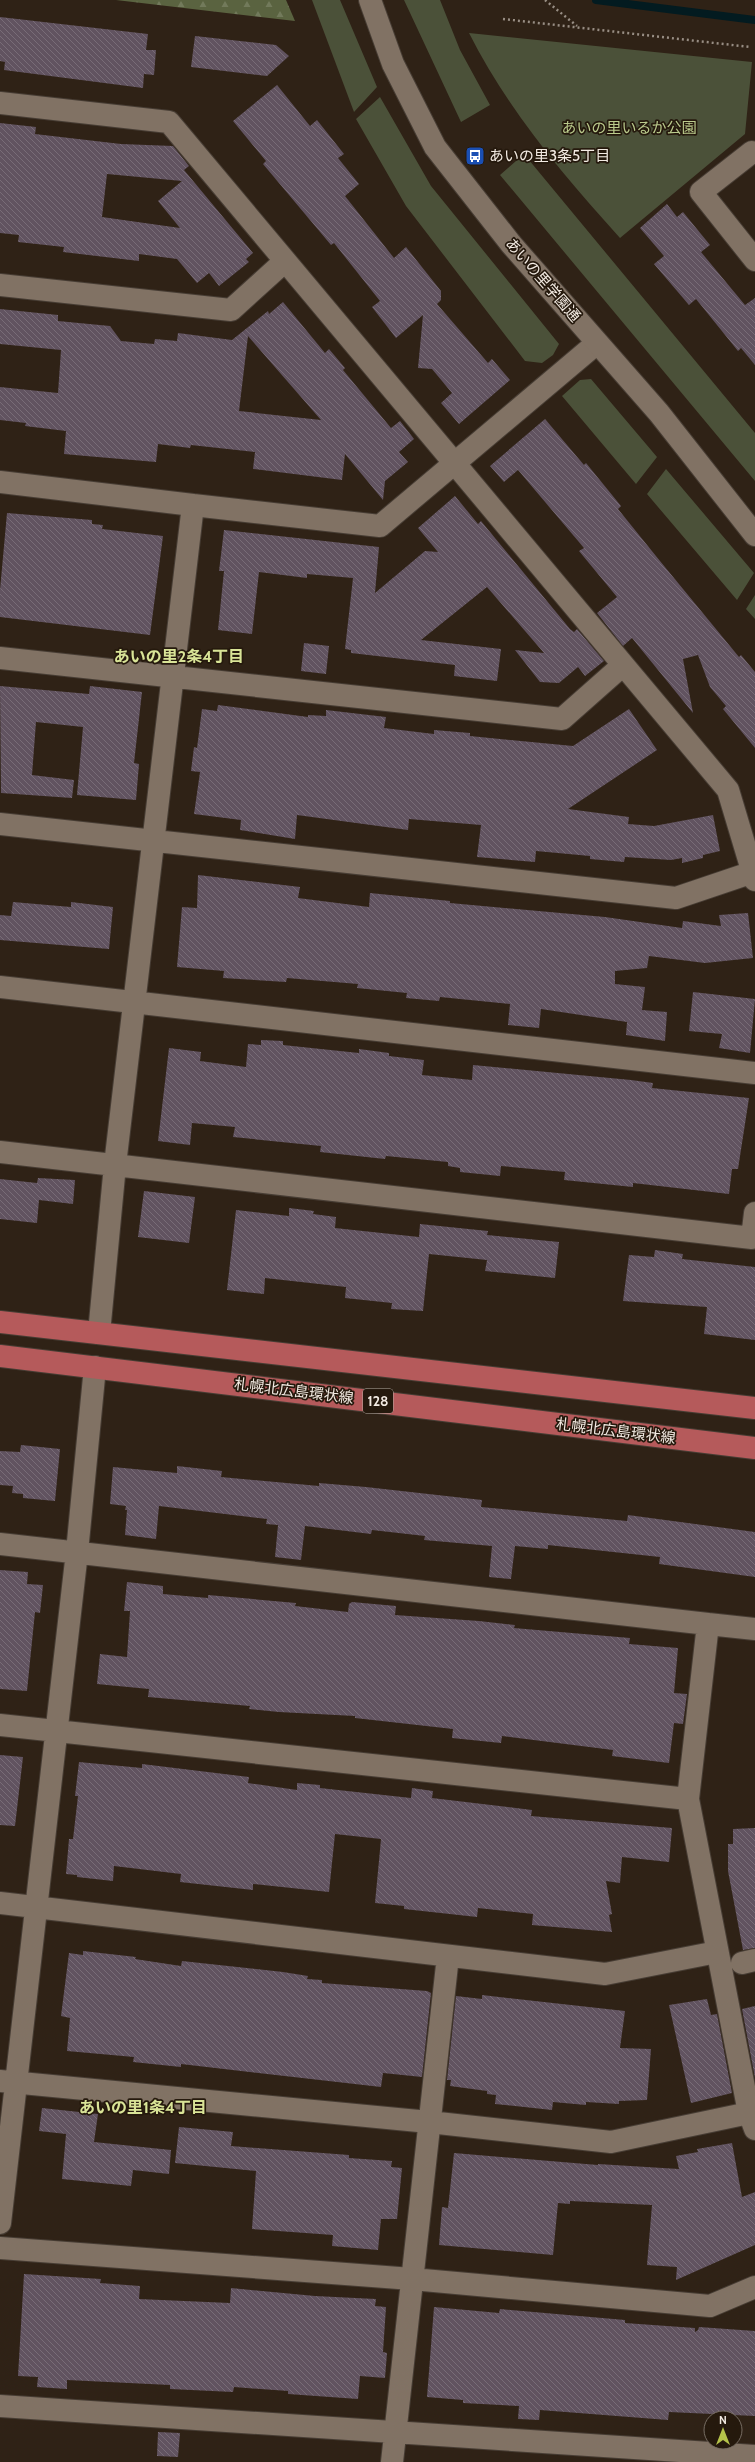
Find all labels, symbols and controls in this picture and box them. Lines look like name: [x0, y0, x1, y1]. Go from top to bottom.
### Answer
park label: あいの里いるか公園: [561, 119, 697, 137]
bus stop icon: あいの里3条5丁目: [464, 145, 486, 167]
place label: あいの里3条5丁目: [489, 147, 610, 165]
street label: あいの里学園通: [502, 234, 584, 326]
district label: あいの里2条4丁目: [114, 647, 244, 666]
street label: 札幌北広島環状線: [233, 1375, 355, 1407]
road number: 128: [363, 1389, 393, 1413]
street label: 札幌北広島環状線: [555, 1415, 677, 1447]
district label: あいの里1条4丁目: [79, 2098, 207, 2117]
north arrow: [703, 2410, 743, 2450]
text: N: [719, 2413, 727, 2427]

